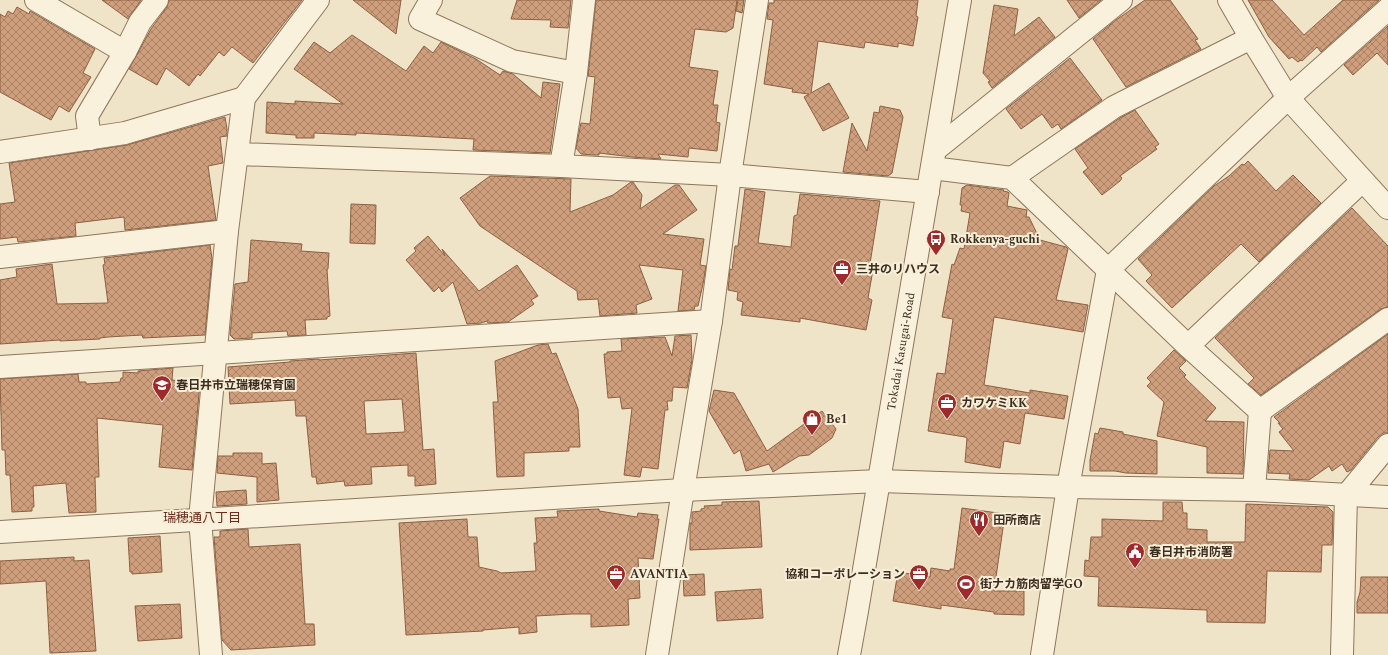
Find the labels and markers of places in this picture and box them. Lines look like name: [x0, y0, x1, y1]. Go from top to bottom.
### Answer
bus stop icon: Rokkenya-guchi: [925, 228, 947, 256]
place label: Rokkenya-guchi: [950, 230, 1040, 249]
office icon: 三井のリハウス: [831, 258, 853, 286]
place label: 三井のリハウス: [856, 260, 940, 279]
school or university icon: 春日井市立瑞穂保育園: [151, 374, 173, 402]
place label: 春日井市立瑞穂保育園: [176, 376, 296, 395]
office icon: カワケミKK: [936, 392, 958, 420]
place label: カワケミKK: [961, 394, 1028, 413]
shop icon: Be1: [801, 408, 823, 436]
place label: Be1: [826, 410, 847, 429]
restaurant icon: 田所商店: [968, 509, 990, 537]
place label: 田所商店: [993, 511, 1041, 530]
public building icon: 春日井市消防署: [1124, 541, 1146, 569]
place label: 春日井市消防署: [1149, 543, 1233, 562]
office icon: AVANTIA: [605, 563, 627, 591]
office icon: 協和コーポレーション: [908, 563, 930, 591]
place label: AVANTIA: [630, 565, 689, 584]
place label: 協和コーポレーション: [785, 565, 905, 584]
sports icon: 街ナカ筋肉留学GO: [955, 573, 977, 601]
place label: 街ナカ筋肉留学GO: [980, 575, 1083, 594]

